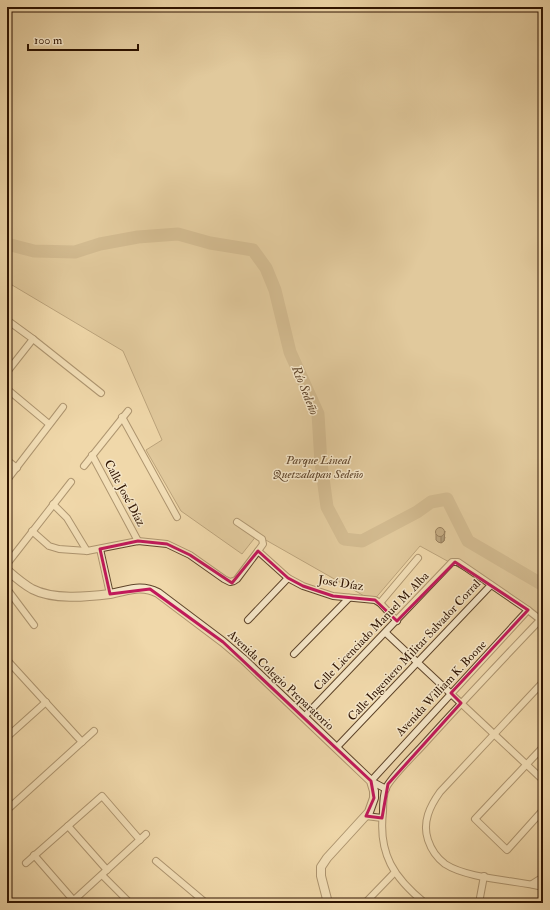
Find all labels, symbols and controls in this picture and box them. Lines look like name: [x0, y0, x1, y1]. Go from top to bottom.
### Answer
scale bar: [28, 26, 138, 52]
text: 100 m: [34, 33, 63, 48]
water label: Río Sedeño: [288, 362, 322, 418]
park label: Parque Lineal Quetzalapan Sedeño: [273, 453, 363, 482]
street label: Calle José Díaz: [101, 457, 148, 529]
street label: Calle Licenciado Manuel M. Alba: [311, 568, 433, 694]
street label: José Díaz: [316, 572, 365, 595]
street label: Calle Ingeniero Militar Salvador Corral: [345, 576, 484, 724]
street label: Avenida Colegio Preparatorio: [224, 627, 337, 734]
street label: Avenida William K. Boone: [392, 637, 490, 740]

